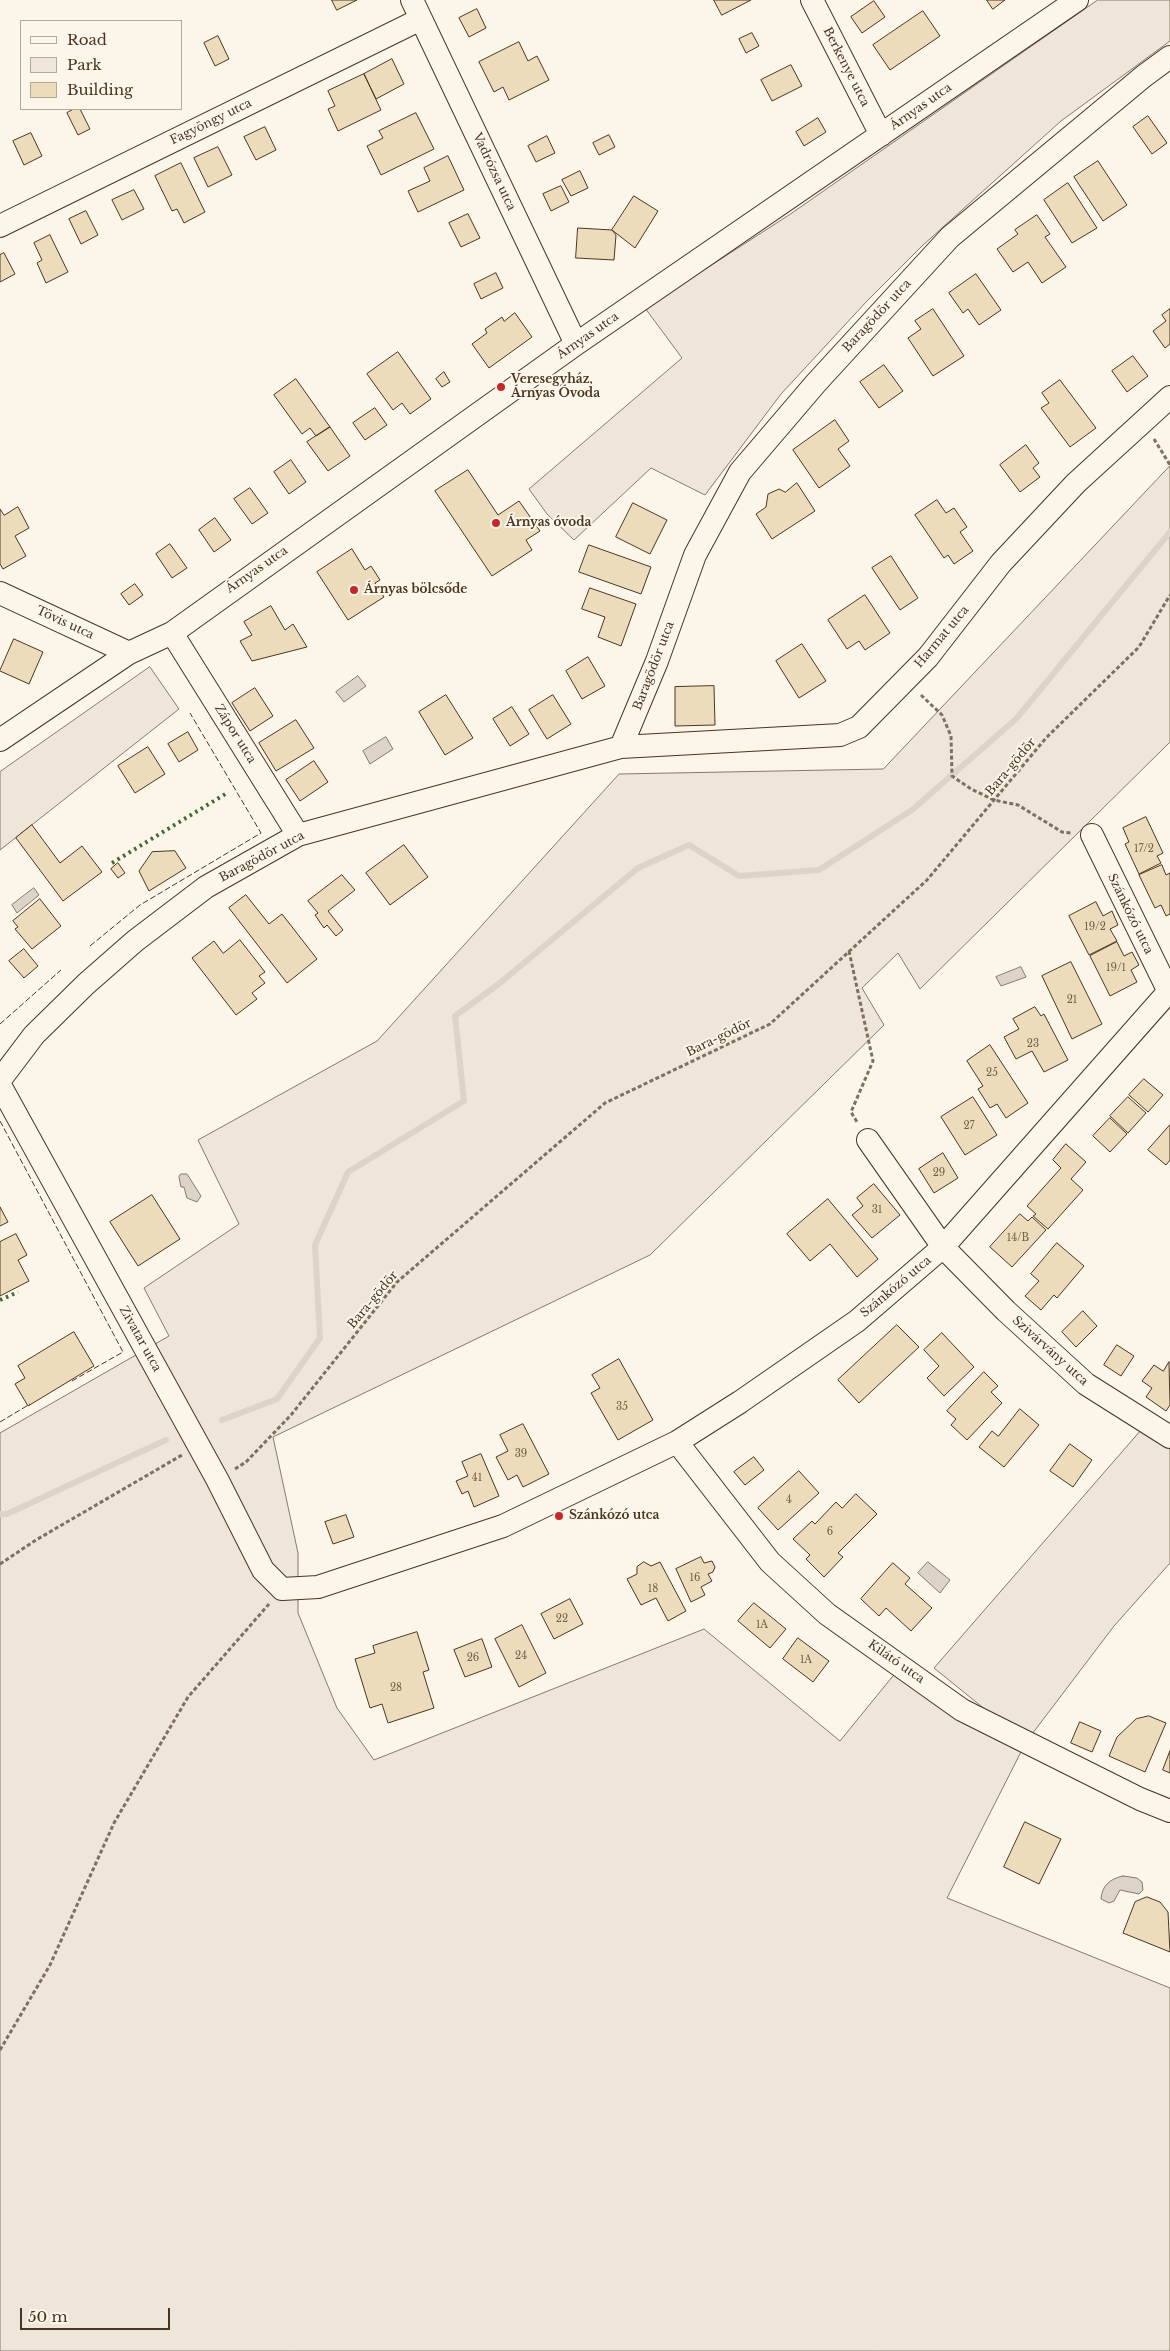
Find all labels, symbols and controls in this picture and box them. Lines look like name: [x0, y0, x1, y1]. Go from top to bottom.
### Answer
legend: [20, 20, 182, 110]
street label: Berkenye utca: [820, 25, 872, 109]
text: Road: [67, 30, 107, 49]
text: Park: [67, 55, 102, 74]
text: Building: [67, 80, 133, 99]
street label: Árnyas utca: [887, 81, 955, 133]
street label: Fagyöngy utca: [168, 96, 254, 148]
street label: Vadrózsa utca: [470, 131, 518, 213]
street label: Baragödör utca: [840, 277, 914, 355]
street label: Árnyas utca: [554, 310, 622, 362]
place label: Veresegyház, Árnyas Óvoda: [511, 373, 600, 401]
marker: Veresegyház, Árnyas Óvoda: [495, 381, 507, 393]
place label: Árnyas óvoda: [506, 516, 591, 530]
marker: Árnyas óvoda: [490, 517, 502, 529]
street label: Árnyas utca: [223, 544, 291, 596]
place label: Árnyas bölcsőde: [364, 583, 467, 597]
marker: Árnyas bölcsőde: [348, 584, 360, 596]
street label: Tövis utca: [34, 603, 96, 643]
street label: Harmat utca: [912, 603, 972, 671]
street label: Baragödör utca: [630, 620, 678, 712]
street label: Zápor utca: [211, 702, 259, 766]
street label: Bara-gödör: [983, 735, 1039, 799]
street label: Baragödör utca: [217, 829, 307, 885]
house number: 17/2: [1134, 843, 1154, 855]
street label: Szánkózó utca: [1104, 871, 1156, 957]
house number: 19/2: [1084, 921, 1106, 933]
house number: 19/1: [1106, 962, 1126, 974]
house number: 21: [1067, 994, 1077, 1006]
street label: Bara-gödör: [684, 1016, 754, 1060]
house number: 23: [1027, 1038, 1039, 1050]
house number: 25: [986, 1067, 998, 1079]
house number: 27: [963, 1120, 975, 1132]
house number: 29: [933, 1167, 945, 1179]
house number: 31: [872, 1204, 882, 1216]
house number: 14/B: [1007, 1232, 1029, 1244]
street label: Szánkózó utca: [858, 1253, 934, 1321]
street label: Bara-gödör: [345, 1268, 401, 1332]
street label: Zivatar utca: [116, 1304, 164, 1374]
street label: Szivárvány utca: [1009, 1313, 1091, 1389]
house number: 35: [616, 1401, 628, 1413]
house number: 39: [515, 1448, 527, 1460]
house number: 41: [472, 1472, 482, 1484]
house number: 4: [786, 1494, 792, 1506]
place label: Szánkózó utca: [569, 1509, 659, 1523]
marker: Szánkózó utca: [553, 1510, 565, 1522]
house number: 6: [827, 1526, 833, 1538]
house number: 16: [690, 1572, 700, 1584]
house number: 18: [648, 1583, 658, 1595]
house number: 22: [556, 1613, 568, 1625]
house number: 1A: [756, 1619, 768, 1631]
street label: Kilátó utca: [865, 1637, 927, 1687]
house number: 24: [515, 1650, 527, 1662]
house number: 26: [467, 1652, 479, 1664]
house number: 1A: [800, 1654, 812, 1666]
house number: 28: [390, 1682, 402, 1694]
scale bar: [22, 2298, 172, 2330]
text: 50 m: [28, 2307, 68, 2326]

